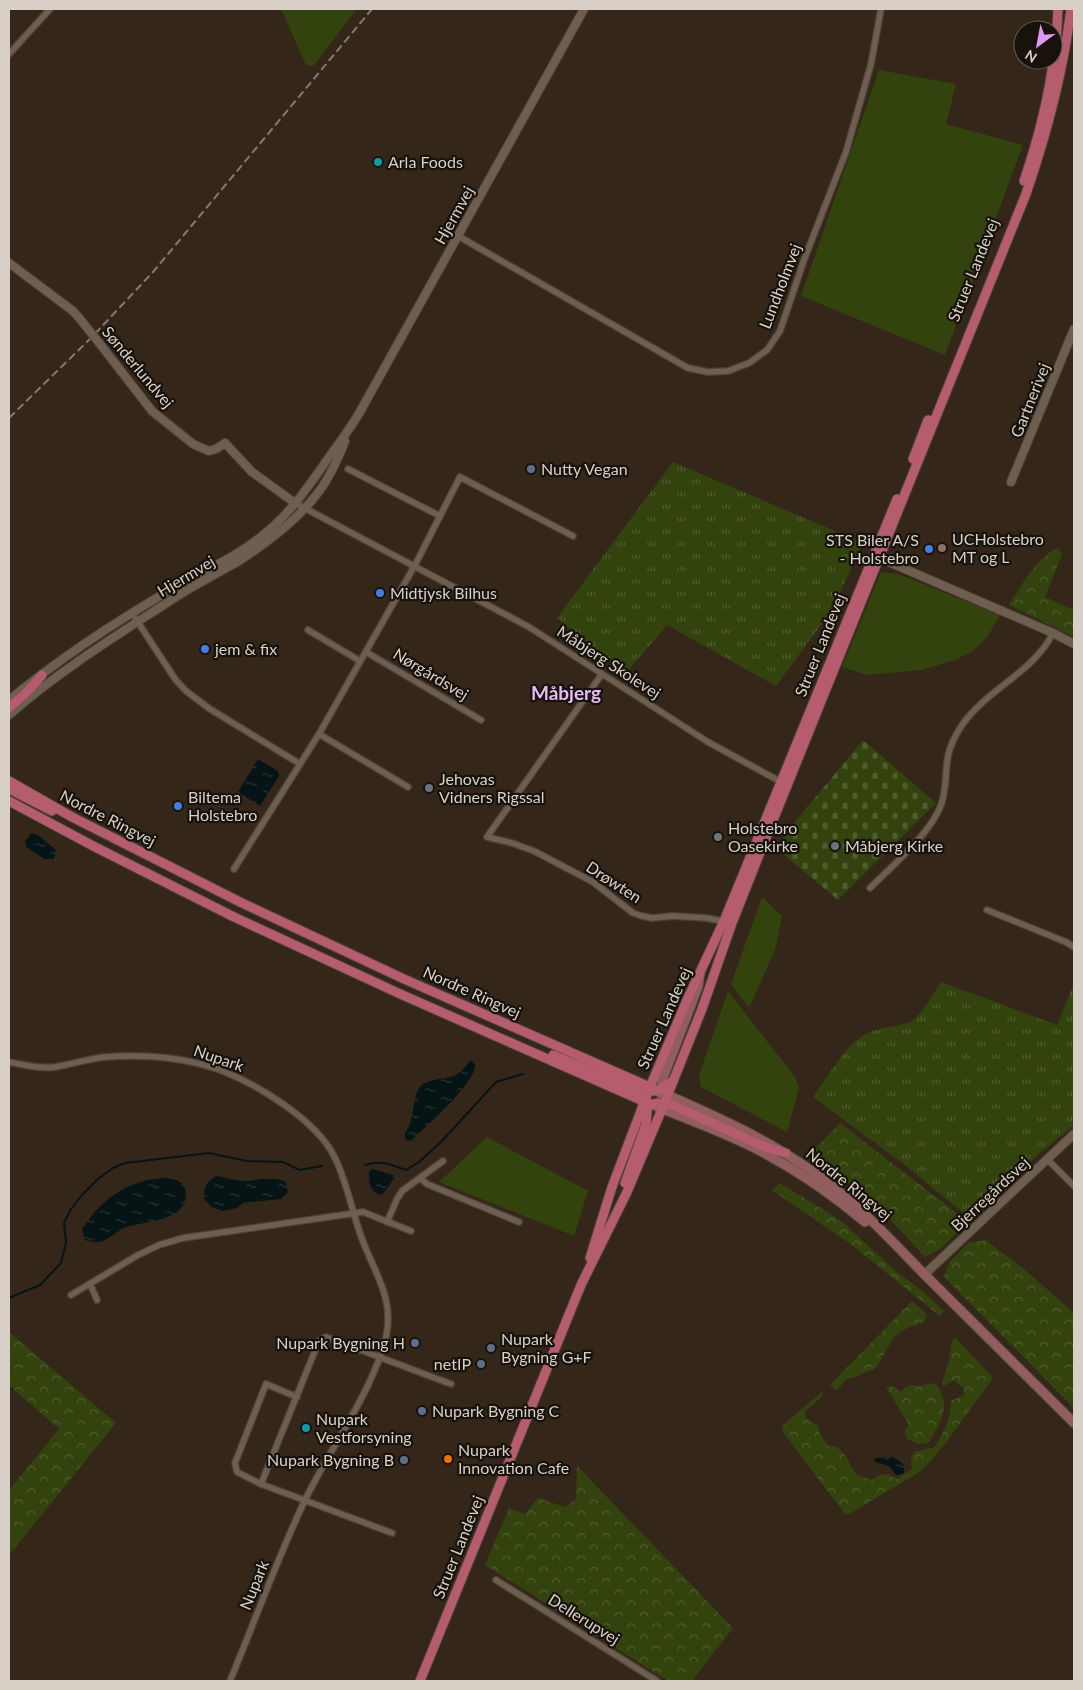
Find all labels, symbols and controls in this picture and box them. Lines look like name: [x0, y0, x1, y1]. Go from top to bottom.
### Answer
north arrow: [1013, 20, 1063, 70]
text: N: [1022, 46, 1040, 67]
place label: Arla Foods: [388, 152, 463, 171]
marker: Arla Foods: [372, 156, 384, 168]
street label: Hjermvej: [430, 182, 477, 247]
street label: Struer Landevej: [943, 215, 1002, 324]
street label: Lundholmvej: [755, 241, 804, 331]
street label: Sønderlundvej: [99, 322, 178, 411]
street label: Gartnerivej: [1006, 360, 1053, 440]
place label: Nutty Vegan: [541, 459, 628, 478]
marker: Nutty Vegan: [525, 463, 537, 475]
place label: UCHolstebro MT og L: [952, 529, 1044, 566]
place label: STS Biler A/S - Holstebro: [826, 530, 919, 567]
marker: UCHolstebro MT og L: [936, 542, 948, 554]
marker: STS Biler A/S - Holstebro: [923, 543, 935, 555]
street label: Hjermvej: [154, 551, 218, 600]
place label: Midtjysk Bilhus: [390, 583, 497, 602]
marker: Midtjysk Bilhus: [374, 587, 386, 599]
street label: Struer Landevej: [790, 590, 849, 699]
street label: Måbjerg Skolevej: [554, 621, 664, 703]
place label: jem & fix: [214, 639, 277, 658]
marker: jem & fix: [199, 643, 211, 655]
street label: Nørgårdsvej: [390, 644, 472, 703]
district label: Måbjerg: [531, 682, 601, 704]
place label: Jehovas Vidners Rigssal: [439, 769, 544, 806]
marker: Jehovas Vidners Rigssal: [423, 782, 435, 794]
street label: Nordre Ringvej: [57, 785, 159, 850]
place label: Biltema Holstebro: [188, 787, 257, 824]
marker: Biltema Holstebro: [172, 800, 184, 812]
place label: Holstebro Oasekirke: [728, 818, 798, 855]
marker: Holstebro Oasekirke: [712, 831, 724, 843]
place label: Måbjerg Kirke: [845, 836, 943, 855]
marker: Måbjerg Kirke: [829, 840, 841, 852]
street label: Drøwten: [583, 857, 645, 906]
street label: Nordre Ringvej: [420, 962, 524, 1022]
street label: Struer Landevej: [633, 964, 694, 1072]
street label: Nupark: [192, 1040, 248, 1075]
street label: Nordre Ringvej: [803, 1143, 896, 1224]
street label: Bjerregårdsvej: [947, 1153, 1033, 1235]
place label: Nupark Bygning G+F: [501, 1329, 592, 1366]
place label: Nupark Bygning H: [276, 1333, 405, 1352]
marker: Nupark Bygning H: [409, 1337, 421, 1349]
marker: Nupark Bygning G+F: [485, 1342, 497, 1354]
place label: netIP: [434, 1354, 471, 1373]
marker: netIP: [475, 1358, 487, 1370]
place label: Nupark Bygning C: [432, 1401, 560, 1420]
marker: Nupark Bygning C: [416, 1405, 428, 1417]
place label: Nupark Vestforsyning: [316, 1409, 412, 1446]
marker: Nupark Vestforsyning: [300, 1422, 312, 1434]
place label: Nupark Innovation Cafe: [458, 1440, 569, 1477]
place label: Nupark Bygning B: [267, 1450, 394, 1469]
marker: Nupark Innovation Cafe: [442, 1453, 454, 1465]
marker: Nupark Bygning B: [398, 1454, 410, 1466]
street label: Struer Landevej: [428, 1492, 487, 1601]
street label: Nupark: [235, 1556, 272, 1612]
street label: Dellerupvej: [545, 1589, 623, 1648]

